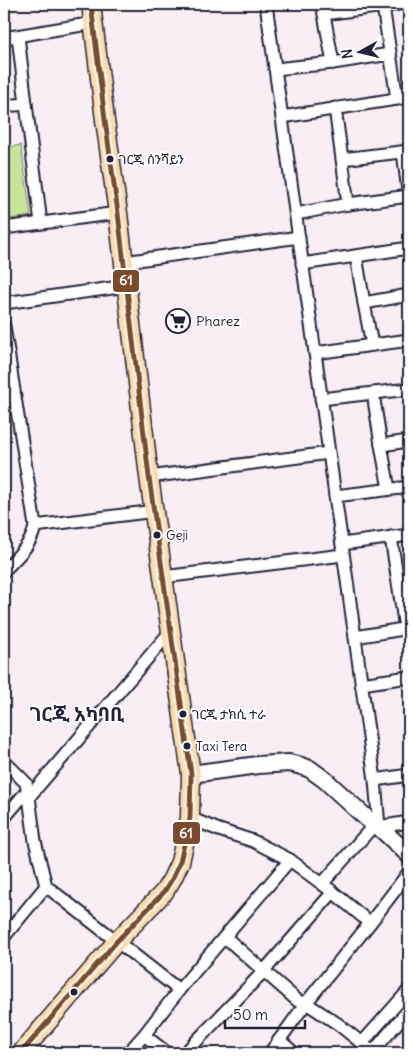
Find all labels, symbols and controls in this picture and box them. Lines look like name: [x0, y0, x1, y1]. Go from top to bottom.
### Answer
north arrow: [336, 28, 386, 78]
text: N: [338, 48, 357, 60]
place label: ገርጂ ሰንሻይን: [119, 151, 184, 168]
marker: ገርጂ ሰንሻይን: [105, 154, 115, 164]
line badge: 61: [112, 269, 140, 293]
text: 61: [119, 271, 133, 289]
supermarket icon: Pharez: [165, 308, 191, 334]
place label: Pharez: [196, 312, 240, 330]
place label: Geji: [166, 527, 188, 544]
marker: Geji: [152, 530, 162, 540]
district label: ገርጂ አካባቢ: [30, 702, 125, 726]
place label: ገርጂ ታክሲ ተራ: [192, 706, 266, 723]
marker: ገርጂ ታክሲ ተራ: [178, 709, 188, 719]
place label: Taxi Tera: [196, 738, 247, 755]
marker: Taxi Tera: [182, 741, 192, 751]
line badge: 61: [172, 821, 201, 845]
text: 61: [179, 824, 193, 842]
unlabelled marker: [69, 987, 79, 997]
scale bar: [225, 997, 306, 1029]
text: 50 m: [233, 1005, 268, 1024]

